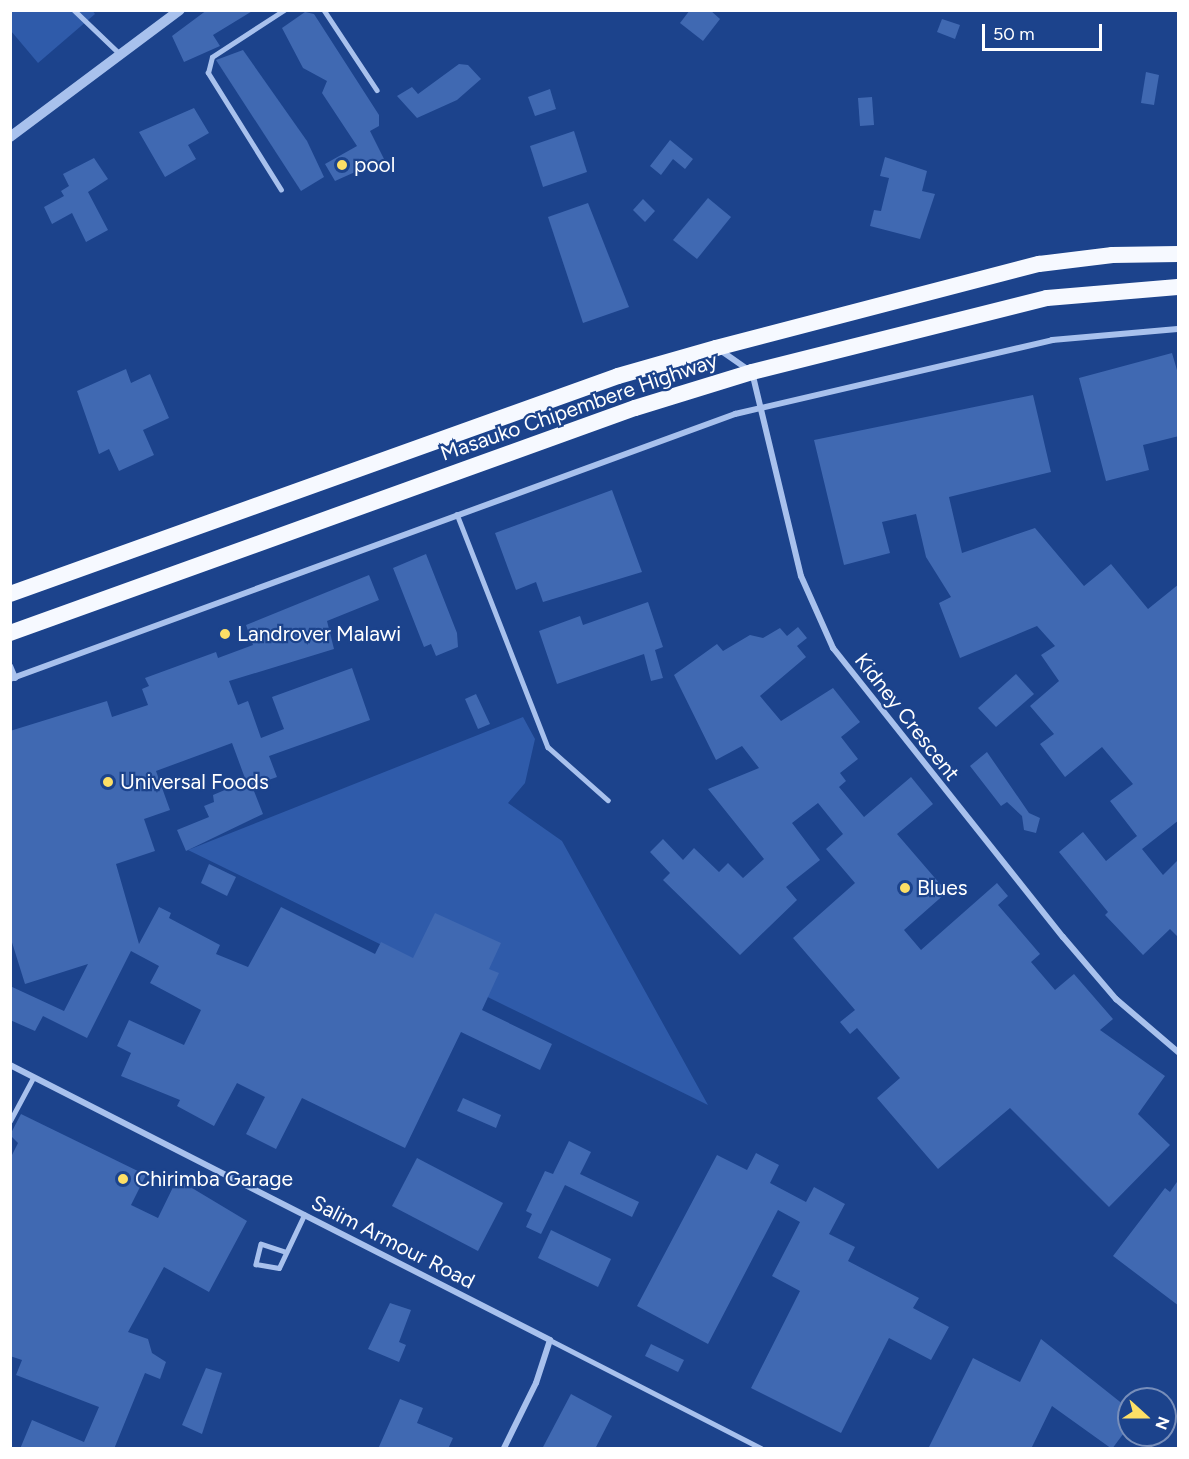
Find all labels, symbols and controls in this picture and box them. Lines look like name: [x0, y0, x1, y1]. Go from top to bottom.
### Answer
scale bar: [985, 12, 1105, 50]
text: 50 m: [993, 23, 1035, 45]
place label: pool: [354, 152, 395, 178]
marker: pool: [335, 158, 349, 172]
street label: Masauko Chipembere Highway: [437, 348, 721, 466]
place label: Landrover Malawi: [237, 621, 401, 647]
marker: Landrover Malawi: [218, 627, 232, 641]
street label: Kidney Crescent: [849, 648, 965, 786]
place label: Universal Foods: [120, 769, 269, 795]
marker: Universal Foods: [101, 775, 115, 789]
place label: Blues: [917, 875, 967, 901]
marker: Blues: [898, 881, 912, 895]
place label: Chirimba Garage: [135, 1166, 293, 1192]
marker: Chirimba Garage: [116, 1172, 130, 1186]
street label: Salim Armour Road: [307, 1190, 479, 1294]
north arrow: [1117, 1387, 1177, 1447]
text: N: [1151, 1414, 1173, 1432]

